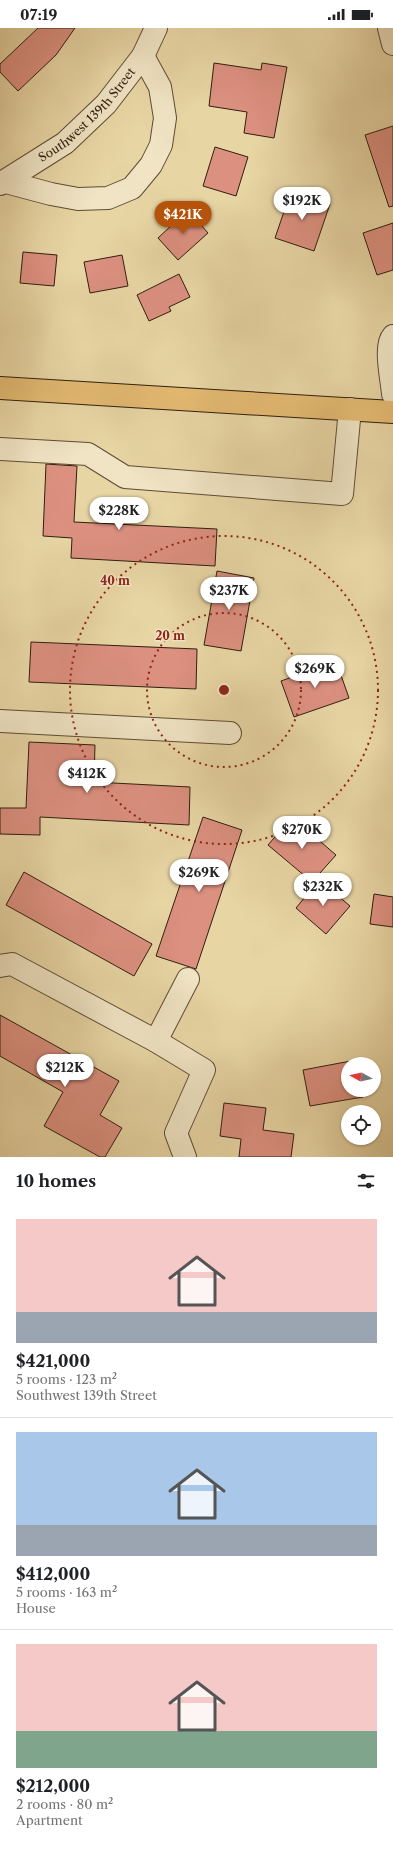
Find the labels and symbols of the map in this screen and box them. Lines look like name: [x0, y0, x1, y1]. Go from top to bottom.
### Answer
street label: Southwest 139th Street: [35, 64, 139, 165]
pin: $192K: [274, 187, 330, 221]
pin: $421K: [155, 201, 211, 235]
pin: $228K: [91, 497, 147, 531]
text: 40 m: [100, 573, 130, 588]
pin: $237K: [201, 577, 257, 611]
text: 20 m: [155, 628, 185, 643]
pin: $269K: [287, 655, 343, 689]
centre of rings: [217, 683, 231, 697]
pin: $412K: [59, 760, 115, 794]
pin: $270K: [274, 816, 330, 850]
pin: $269K: [171, 859, 227, 893]
pin: $232K: [295, 873, 351, 907]
pin: $212K: [37, 1054, 93, 1088]
north arrow: [341, 1057, 381, 1097]

